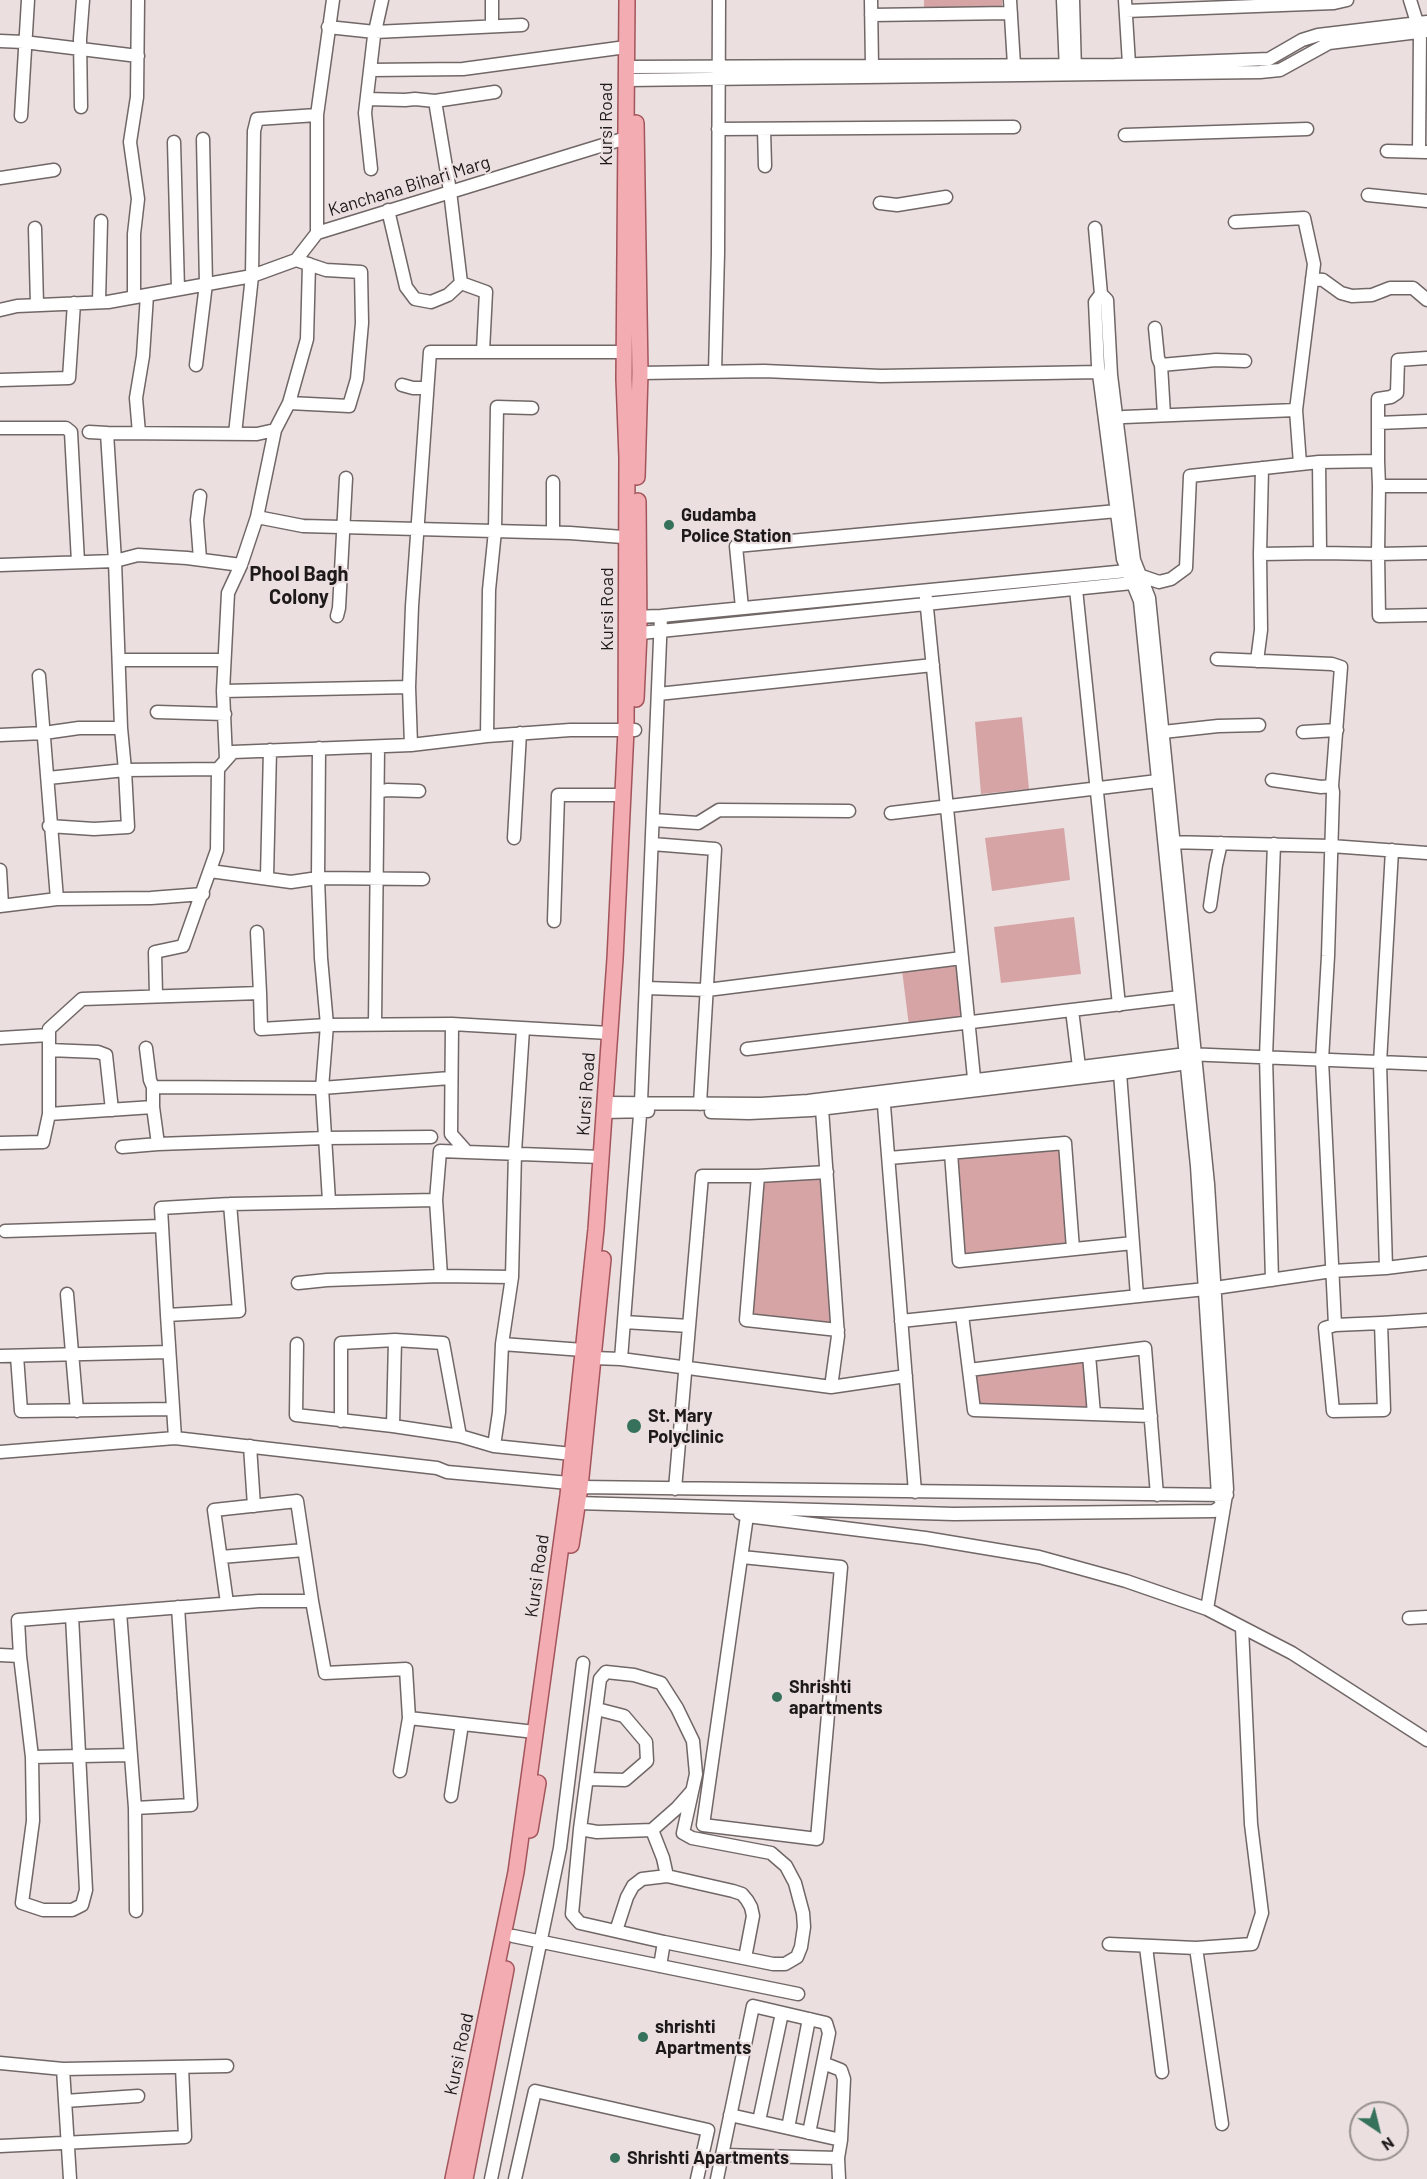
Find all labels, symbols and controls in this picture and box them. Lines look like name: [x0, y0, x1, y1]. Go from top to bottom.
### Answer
street label: Kursi Road: [595, 82, 617, 166]
street label: Kanchana Bihari Marg: [325, 151, 493, 221]
place label: Gudamba Police Station: [681, 504, 791, 546]
marker: Gudamba Police Station: [662, 518, 676, 532]
district label: Phool Bagh Colony: [250, 562, 348, 609]
street label: Kursi Road: [596, 567, 618, 651]
street label: Kursi Road: [572, 1051, 600, 1137]
place label: St. Mary Polyclinic: [648, 1405, 724, 1448]
marker: St. Mary Polyclinic: [625, 1417, 643, 1435]
street label: Kursi Road: [520, 1533, 554, 1619]
place label: Shrishti apartments: [789, 1676, 883, 1718]
marker: Shrishti apartments: [770, 1690, 784, 1704]
street label: Kursi Road: [440, 2011, 478, 2097]
place label: shrishti Apartments: [655, 2016, 751, 2058]
marker: shrishti Apartments: [636, 2030, 650, 2044]
north arrow: [1349, 2101, 1409, 2161]
text: N: [1379, 2134, 1398, 2155]
place label: Shrishti Apartments: [627, 2147, 789, 2169]
marker: Shrishti Apartments: [608, 2151, 622, 2165]

